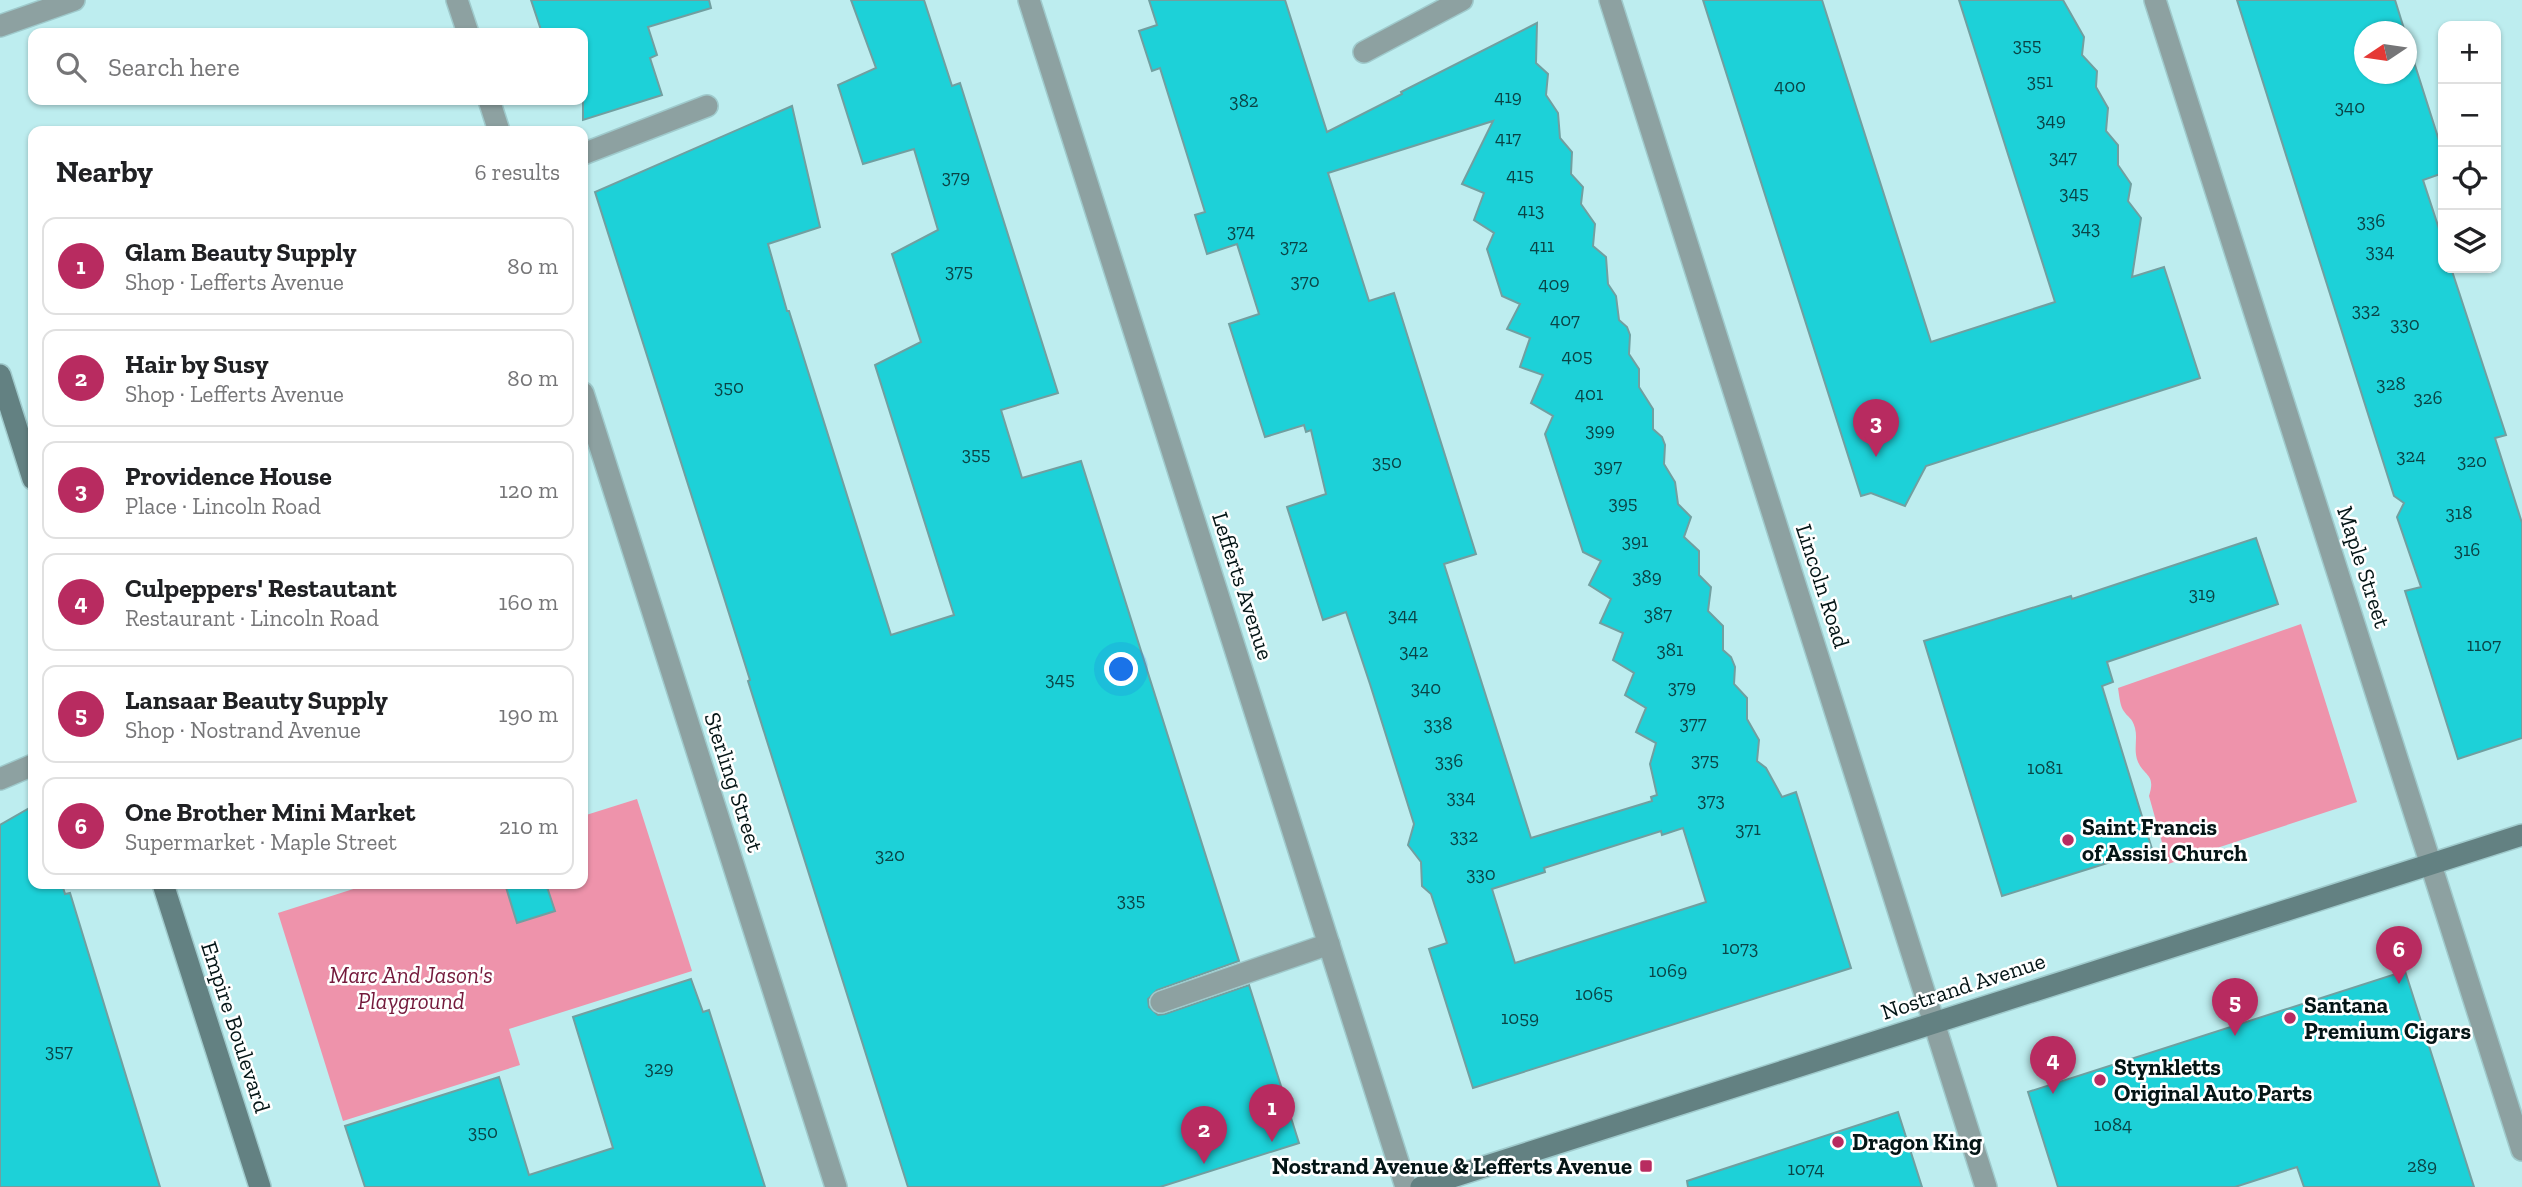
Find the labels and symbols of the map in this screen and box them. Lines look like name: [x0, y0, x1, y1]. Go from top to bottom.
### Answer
north arrow: [2354, 21, 2417, 84]
house number: 355: [2013, 33, 2041, 56]
house number: 351: [2027, 69, 2053, 92]
house number: 400: [1774, 74, 1806, 97]
house number: 419: [1494, 85, 1522, 108]
house number: 382: [1229, 89, 1259, 112]
house number: 340: [2335, 95, 2365, 118]
house number: 349: [2036, 108, 2066, 131]
house number: 417: [1495, 126, 1521, 149]
house number: 347: [2049, 145, 2077, 168]
house number: 415: [1506, 163, 1534, 186]
house number: 379: [942, 165, 970, 188]
house number: 345: [2059, 181, 2089, 204]
house number: 413: [1518, 198, 1544, 221]
house number: 336: [2357, 209, 2385, 232]
house number: 343: [2072, 216, 2100, 239]
house number: 374: [1227, 219, 1255, 242]
house number: 372: [1280, 234, 1308, 257]
house number: 411: [1530, 234, 1554, 257]
house number: 334: [2366, 239, 2394, 262]
house number: 375: [945, 259, 973, 282]
house number: 370: [1290, 269, 1320, 292]
house number: 409: [1538, 272, 1570, 295]
house number: 332: [2352, 298, 2380, 321]
house number: 407: [1550, 308, 1580, 331]
house number: 330: [2390, 312, 2420, 335]
house number: 405: [1562, 344, 1592, 367]
house number: 328: [2376, 372, 2406, 395]
house number: 350: [714, 375, 744, 398]
house number: 401: [1575, 382, 1603, 405]
house number: 326: [2413, 386, 2443, 409]
pin: 3: [1853, 399, 1899, 457]
house number: 399: [1585, 418, 1615, 441]
house number: 355: [962, 442, 990, 465]
house number: 324: [2396, 444, 2426, 467]
house number: 320: [2457, 449, 2487, 472]
house number: 350: [1372, 450, 1402, 473]
house number: 397: [1594, 454, 1622, 477]
house number: 395: [1608, 491, 1638, 514]
house number: 318: [2446, 501, 2472, 524]
street label: Maple Street: [2331, 502, 2397, 632]
street label: Lefferts Avenue: [1206, 509, 1280, 663]
street label: Lincoln Road: [1790, 521, 1856, 652]
house number: 391: [1622, 529, 1648, 552]
house number: 316: [2454, 538, 2480, 561]
house number: 389: [1632, 565, 1662, 588]
house number: 319: [2189, 582, 2215, 605]
house number: 387: [1644, 602, 1672, 625]
house number: 344: [1388, 603, 1418, 626]
house number: 1107: [2467, 633, 2501, 656]
house number: 381: [1657, 638, 1683, 661]
house number: 342: [1399, 639, 1429, 662]
your location: [1104, 652, 1138, 686]
house number: 345: [1045, 667, 1075, 690]
house number: 379: [1668, 675, 1696, 698]
house number: 340: [1411, 676, 1441, 699]
street label: Sterling Street: [698, 709, 770, 856]
house number: 377: [1679, 711, 1707, 734]
house number: 338: [1424, 712, 1452, 735]
house number: 375: [1691, 748, 1719, 771]
house number: 336: [1435, 749, 1463, 772]
house number: 1081: [2027, 756, 2063, 779]
house number: 334: [1447, 785, 1475, 808]
house number: 373: [1697, 788, 1725, 811]
place label: Saint Francis of Assisi Church: [2082, 813, 2248, 867]
house number: 371: [1735, 817, 1761, 840]
house number: 332: [1450, 824, 1478, 847]
marker: Saint Francis of Assisi Church: [2060, 832, 2076, 848]
house number: 320: [875, 843, 905, 866]
house number: 330: [1466, 862, 1496, 885]
house number: 335: [1117, 888, 1145, 911]
pin: 6: [2376, 926, 2422, 984]
house number: 1073: [1722, 936, 1758, 959]
street label: Empire Boulevard: [195, 938, 277, 1116]
street label: Nostrand Avenue: [1877, 946, 2049, 1026]
house number: 1069: [1649, 959, 1687, 982]
park label: Marc And Jason's Playground: [329, 961, 493, 1015]
pin: 5: [2212, 978, 2258, 1036]
house number: 1065: [1575, 982, 1613, 1005]
place label: Santana Premium Cigars: [2304, 991, 2471, 1045]
house number: 1059: [1501, 1006, 1539, 1029]
marker: Santana Premium Cigars: [2282, 1010, 2298, 1026]
pin: 4: [2030, 1036, 2076, 1094]
house number: 357: [45, 1039, 73, 1062]
place label: Stynkletts Original Auto Parts: [2114, 1053, 2312, 1107]
house number: 329: [644, 1056, 674, 1079]
marker: Stynkletts Original Auto Parts: [2092, 1072, 2108, 1088]
pin: 1: [1249, 1084, 1295, 1142]
pin: 2: [1181, 1106, 1227, 1164]
house number: 1084: [2094, 1113, 2132, 1136]
house number: 350: [468, 1120, 498, 1143]
place label: Dragon King: [1852, 1128, 1982, 1156]
marker: Dragon King: [1830, 1134, 1846, 1150]
place label: Nostrand Avenue & Lefferts Avenue: [1272, 1152, 1632, 1180]
house number: 289: [2407, 1154, 2437, 1177]
house number: 1074: [1788, 1157, 1825, 1180]
marker: Nostrand Avenue & Lefferts Avenue: [1638, 1158, 1654, 1174]

